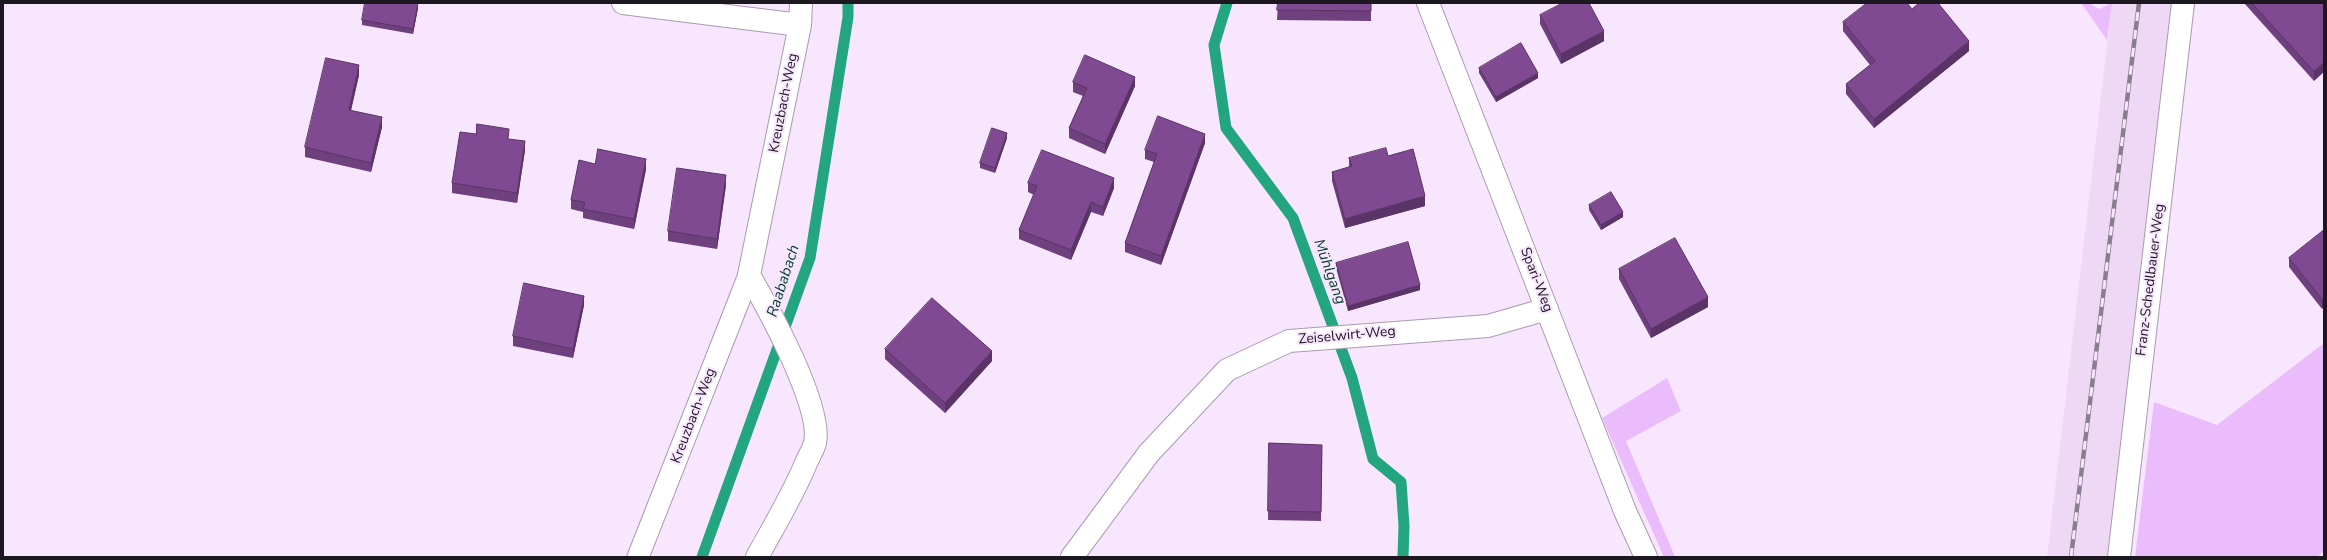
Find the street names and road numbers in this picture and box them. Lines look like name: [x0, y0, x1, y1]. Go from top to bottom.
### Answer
street label: Kreuzbach-Weg: [766, 52, 802, 154]
street label: Franz-Schedlbauer-Weg: [2133, 203, 2169, 357]
street label: Spari-Weg: [1516, 245, 1556, 315]
street label: Zeiselwirt-Weg: [1298, 323, 1396, 349]
street label: Kreuzbach-Weg: [668, 366, 720, 466]

